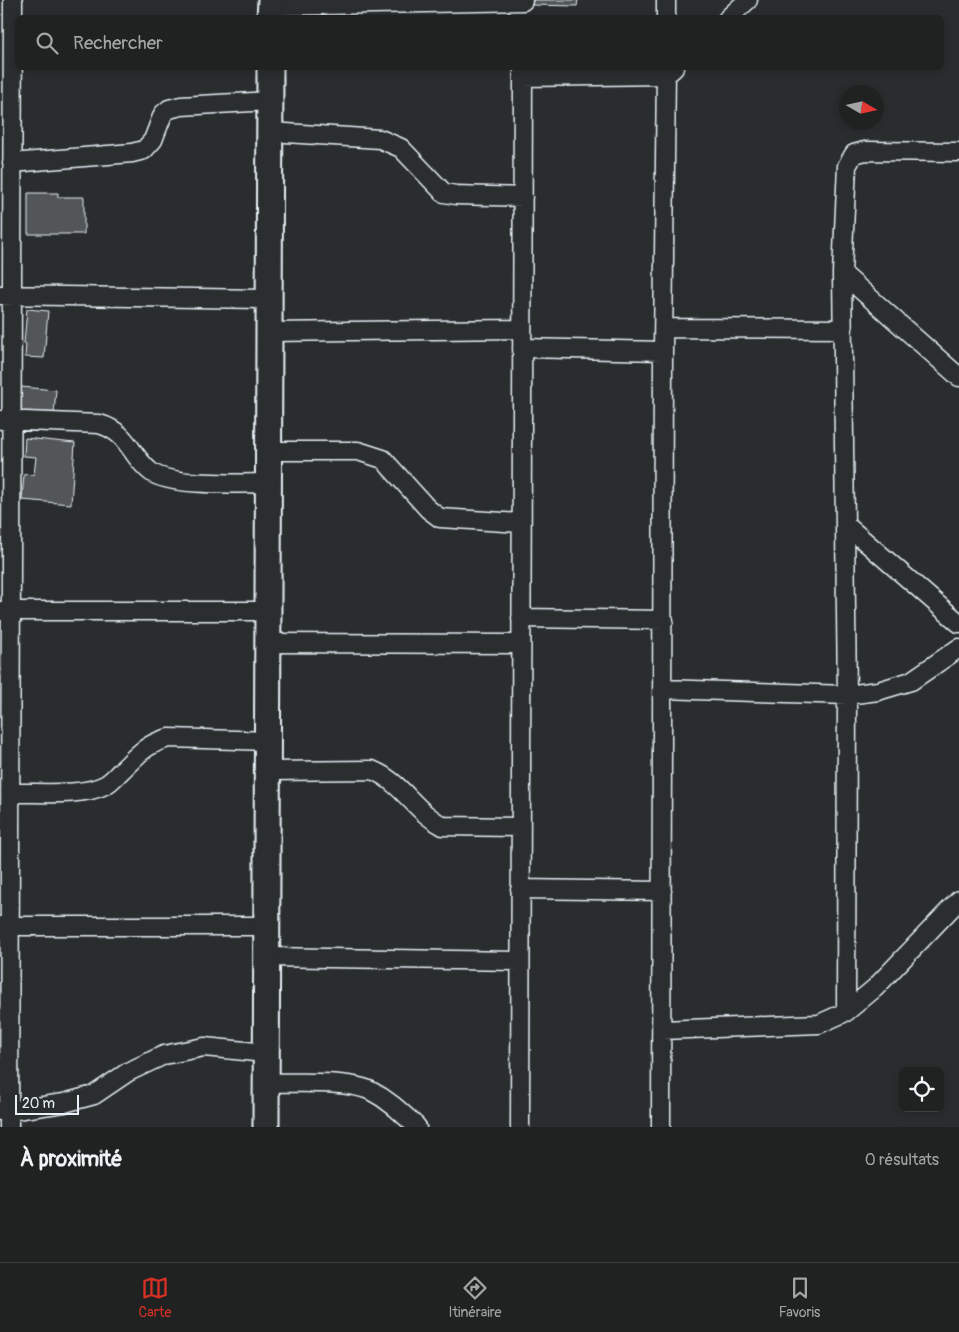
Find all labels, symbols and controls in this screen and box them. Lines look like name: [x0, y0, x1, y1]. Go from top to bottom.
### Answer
search box: [15, 15, 944, 70]
icon: search: [33, 29, 61, 57]
text: Rechercher: [73, 31, 163, 55]
north arrow: [839, 85, 884, 130]
map controls: [899, 1067, 944, 1112]
button: locate: [899, 1067, 944, 1112]
scale bar: [15, 1092, 79, 1115]
text: 20 m: [22, 1095, 55, 1112]
text: À proximité: [20, 1146, 123, 1173]
text: 0 résultats: [865, 1150, 939, 1170]
tab: Carte: [139, 1274, 171, 1321]
tab: Itinéraire: [449, 1274, 501, 1321]
tab: Favoris: [779, 1274, 820, 1321]

